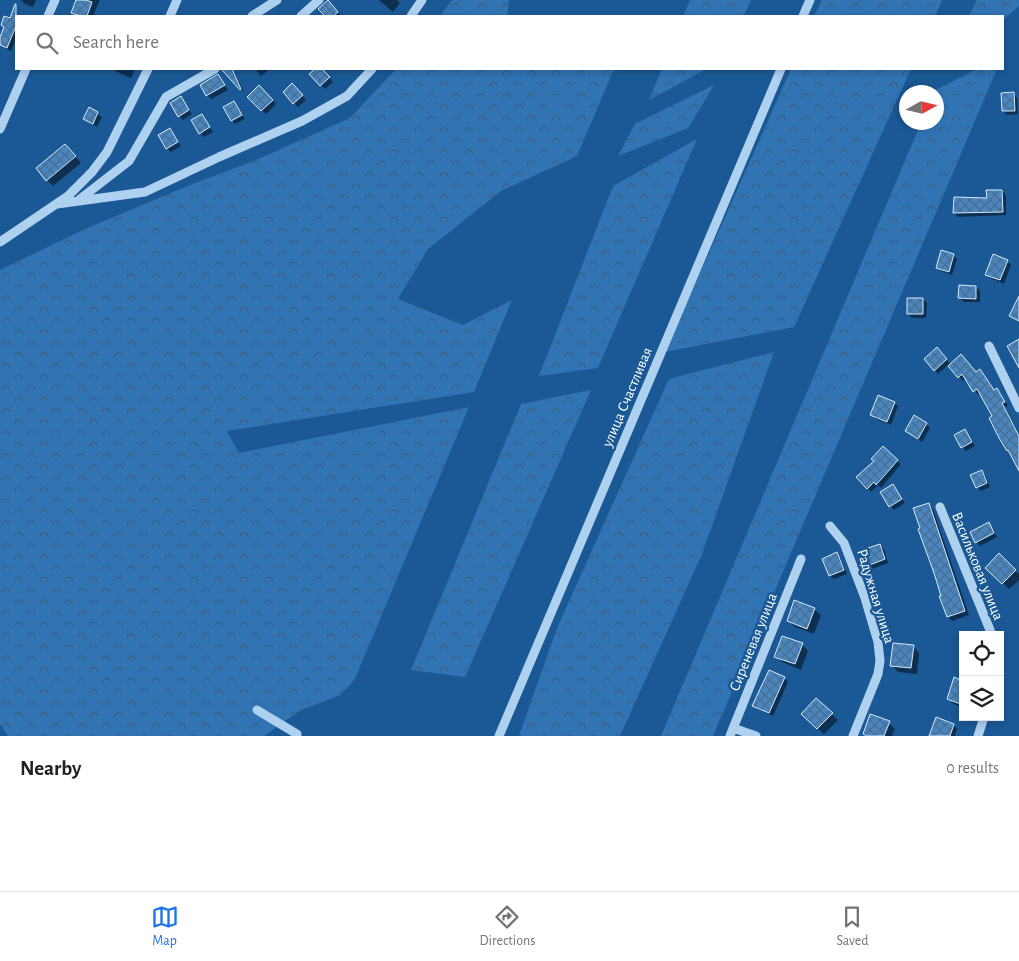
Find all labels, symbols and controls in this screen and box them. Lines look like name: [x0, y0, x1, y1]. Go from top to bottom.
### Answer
search box: [15, 15, 1004, 70]
icon: search: [33, 29, 61, 57]
text: Search here: [73, 33, 159, 52]
north arrow: [899, 85, 944, 130]
street label: улица Счастливая: [599, 345, 655, 450]
street label: Васильковая улица: [949, 510, 1006, 622]
street label: Радужная улица: [854, 547, 897, 645]
street label: Сиреневая улица: [727, 591, 780, 693]
map controls: [959, 631, 1004, 721]
button: locate: [959, 631, 1004, 676]
button: layers: [959, 676, 1004, 721]
text: Nearby: [20, 758, 81, 779]
text: 0 results: [946, 760, 999, 776]
tab: Map: [151, 903, 179, 950]
tab: Directions: [480, 903, 535, 950]
tab: Saved: [836, 903, 868, 950]

